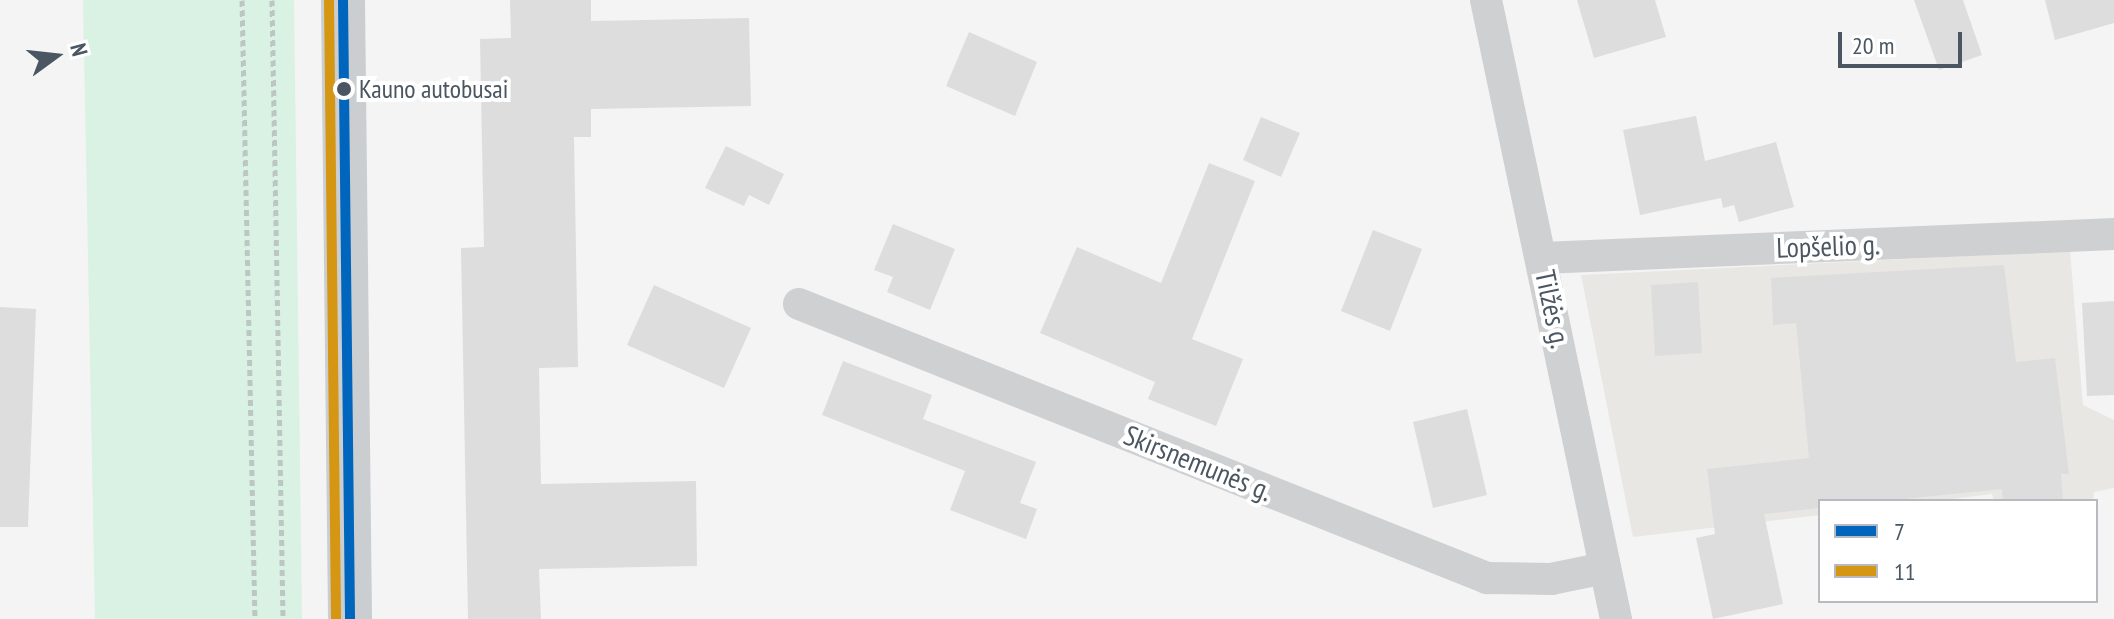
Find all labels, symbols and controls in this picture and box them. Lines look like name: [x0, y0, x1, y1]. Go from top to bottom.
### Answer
north arrow: [16, 16, 96, 96]
scale bar: [1842, 16, 1966, 66]
text: 20 m: [1852, 30, 1894, 61]
text: N: [64, 40, 94, 59]
place label: Kauno autobusai: [359, 73, 508, 105]
marker: Kauno autobusai: [336, 81, 352, 97]
street label: Lopšelio g.: [1776, 227, 1880, 265]
street label: Tilžės g.: [1528, 267, 1578, 351]
street label: Skirsnemunės g.: [1119, 418, 1277, 508]
legend: [1818, 499, 2098, 603]
text: 7: [1894, 516, 1905, 547]
text: 11: [1894, 556, 1916, 587]

